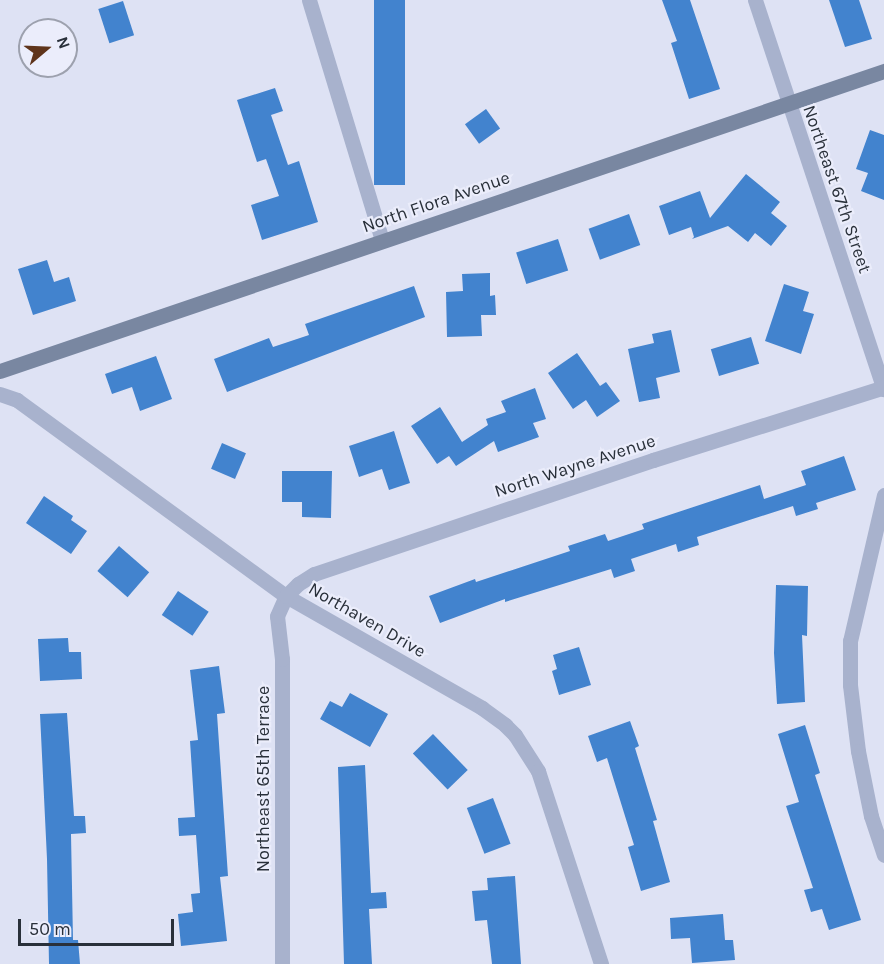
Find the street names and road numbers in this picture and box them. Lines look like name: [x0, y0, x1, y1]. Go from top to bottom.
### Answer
street label: Northeast 67th Street: [798, 102, 876, 276]
street label: North Flora Avenue: [359, 167, 513, 237]
street label: North Wayne Avenue: [492, 430, 658, 502]
street label: Northaven Drive: [305, 578, 429, 662]
street label: Northeast 65th Terrace: [252, 686, 274, 872]

